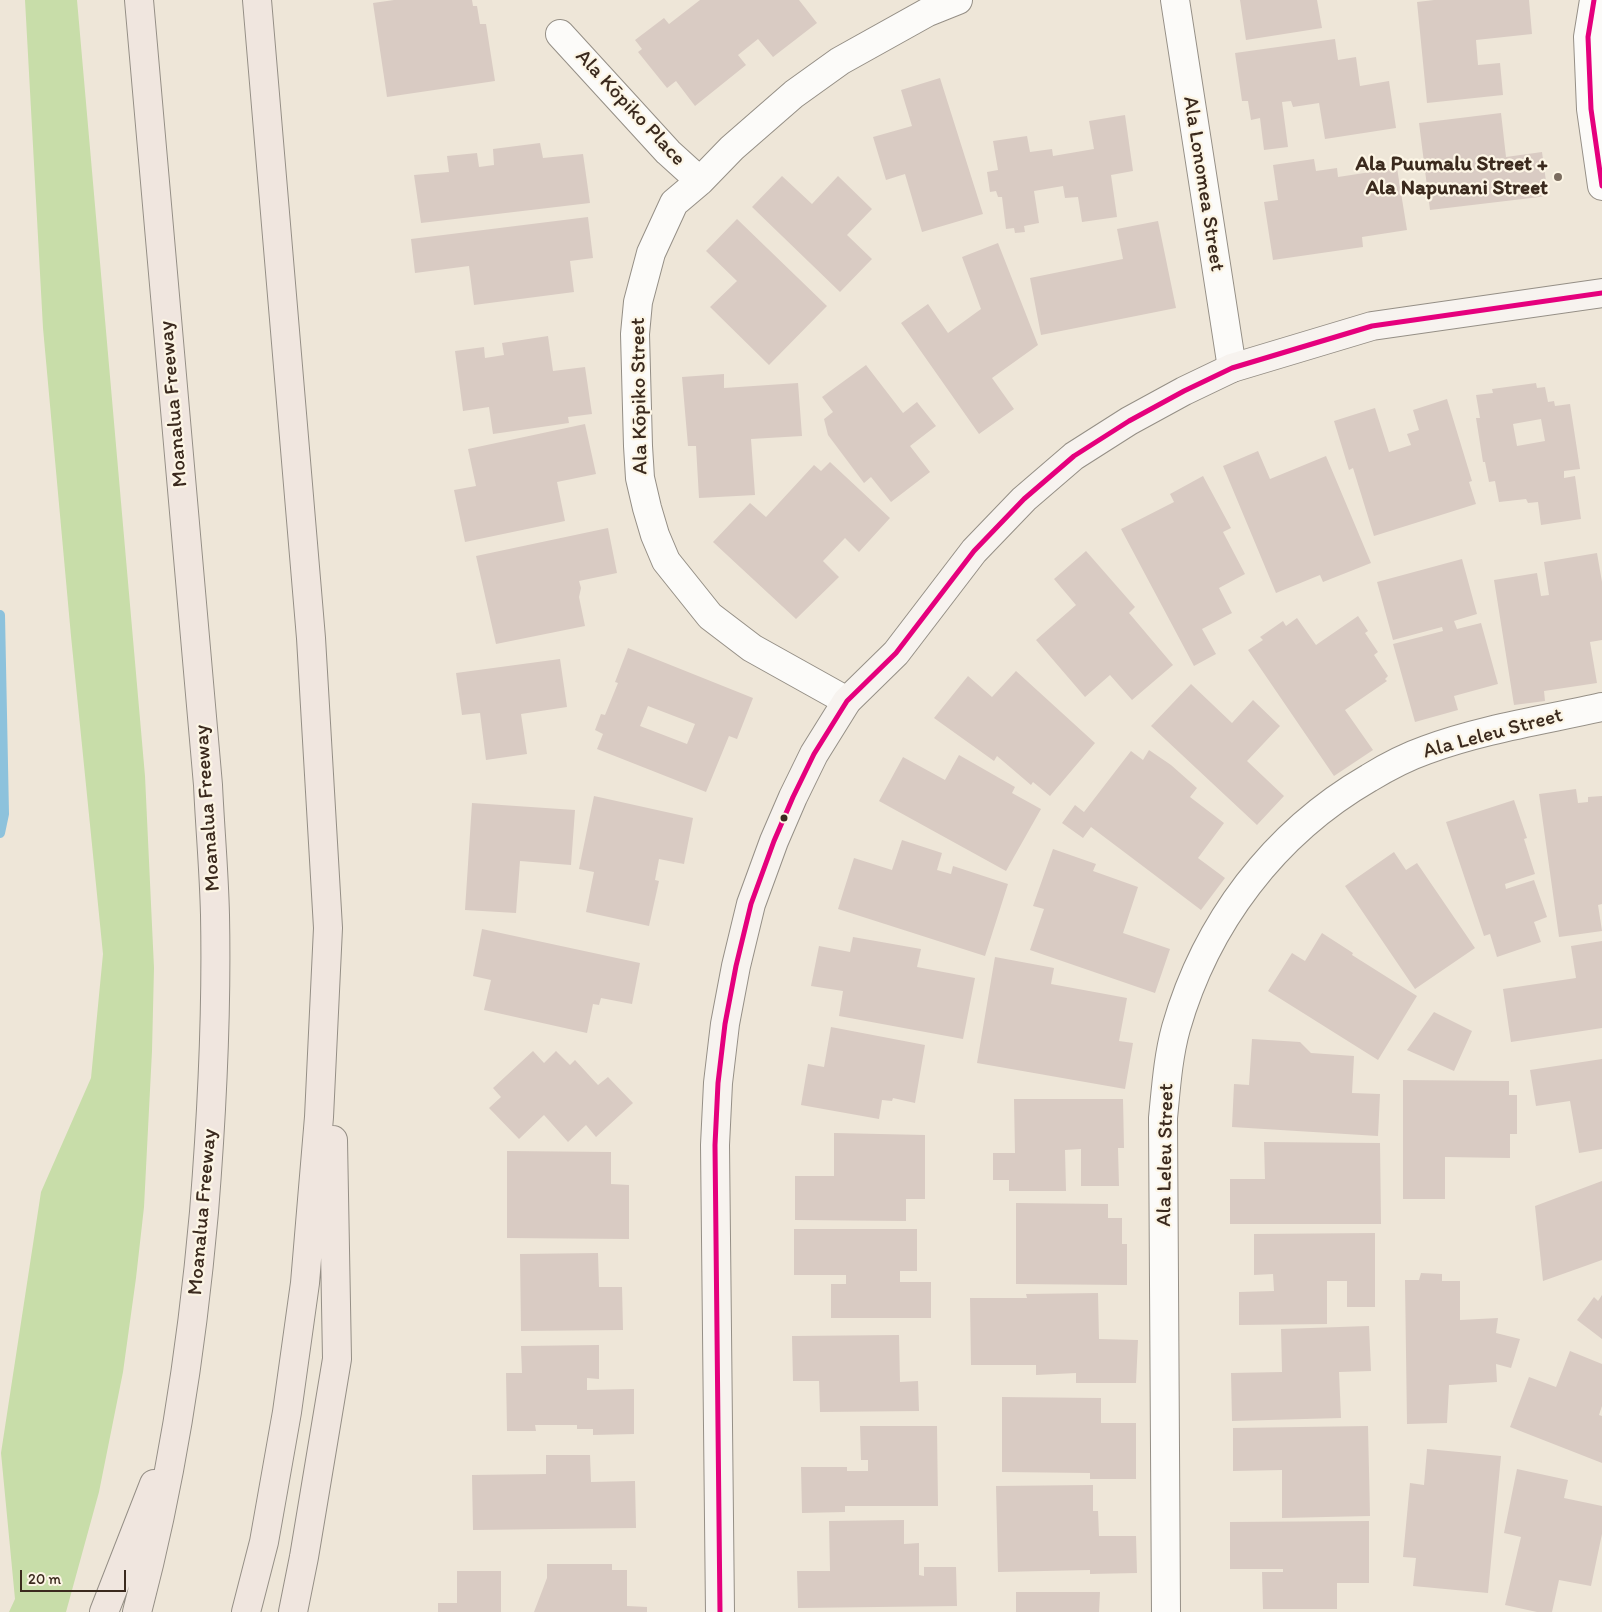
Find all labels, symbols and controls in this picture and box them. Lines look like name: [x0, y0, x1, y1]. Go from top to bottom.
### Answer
street label: Ala Kōpiko Place: [570, 45, 690, 171]
street label: Ala Lonomea Street: [1177, 95, 1229, 273]
place label: Ala Puumalu Street + Ala Napunani Street: [1356, 152, 1548, 202]
marker: Ala Puumalu Street + Ala Napunani Street: [1552, 171, 1564, 183]
street label: Ala Kōpiko Street: [626, 317, 654, 475]
street label: Moanalua Freeway: [154, 320, 194, 488]
street label: Ala Leleu Street: [1420, 703, 1566, 765]
street label: Moanalua Freeway: [190, 724, 226, 892]
unlabelled marker: [779, 813, 789, 823]
street label: Ala Leleu Street: [1152, 1083, 1180, 1227]
street label: Moanalua Freeway: [183, 1128, 223, 1296]
scale bar: [22, 1560, 129, 1592]
text: 20 m: [28, 1570, 61, 1588]

